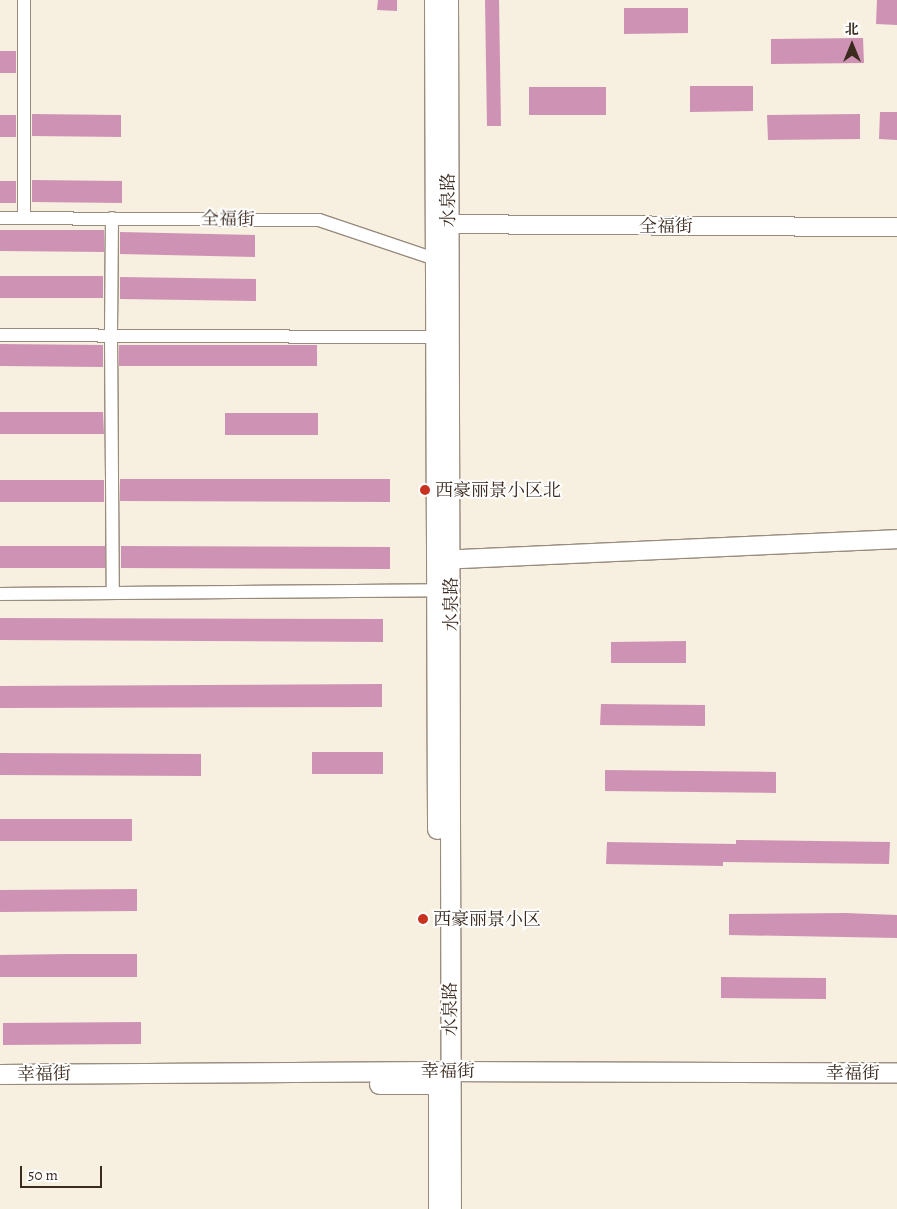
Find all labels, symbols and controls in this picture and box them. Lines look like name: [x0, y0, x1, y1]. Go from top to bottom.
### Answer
north arrow: [827, 20, 877, 70]
text: 北: [845, 20, 859, 39]
street label: 水泉路: [437, 173, 459, 227]
street label: 全福街: [201, 208, 255, 230]
street label: 全福街: [639, 215, 693, 237]
place label: 西豪丽景小区北: [435, 479, 561, 501]
marker: 西豪丽景小区北: [419, 484, 431, 496]
street label: 水泉路: [440, 577, 462, 631]
place label: 西豪丽景小区: [433, 908, 541, 930]
marker: 西豪丽景小区: [417, 913, 429, 925]
street label: 水泉路: [439, 982, 461, 1036]
street label: 幸福街: [421, 1060, 475, 1082]
street label: 幸福街: [826, 1062, 880, 1084]
street label: 幸福街: [17, 1063, 71, 1085]
scale bar: [22, 1156, 105, 1188]
text: 50 m: [28, 1165, 58, 1185]

